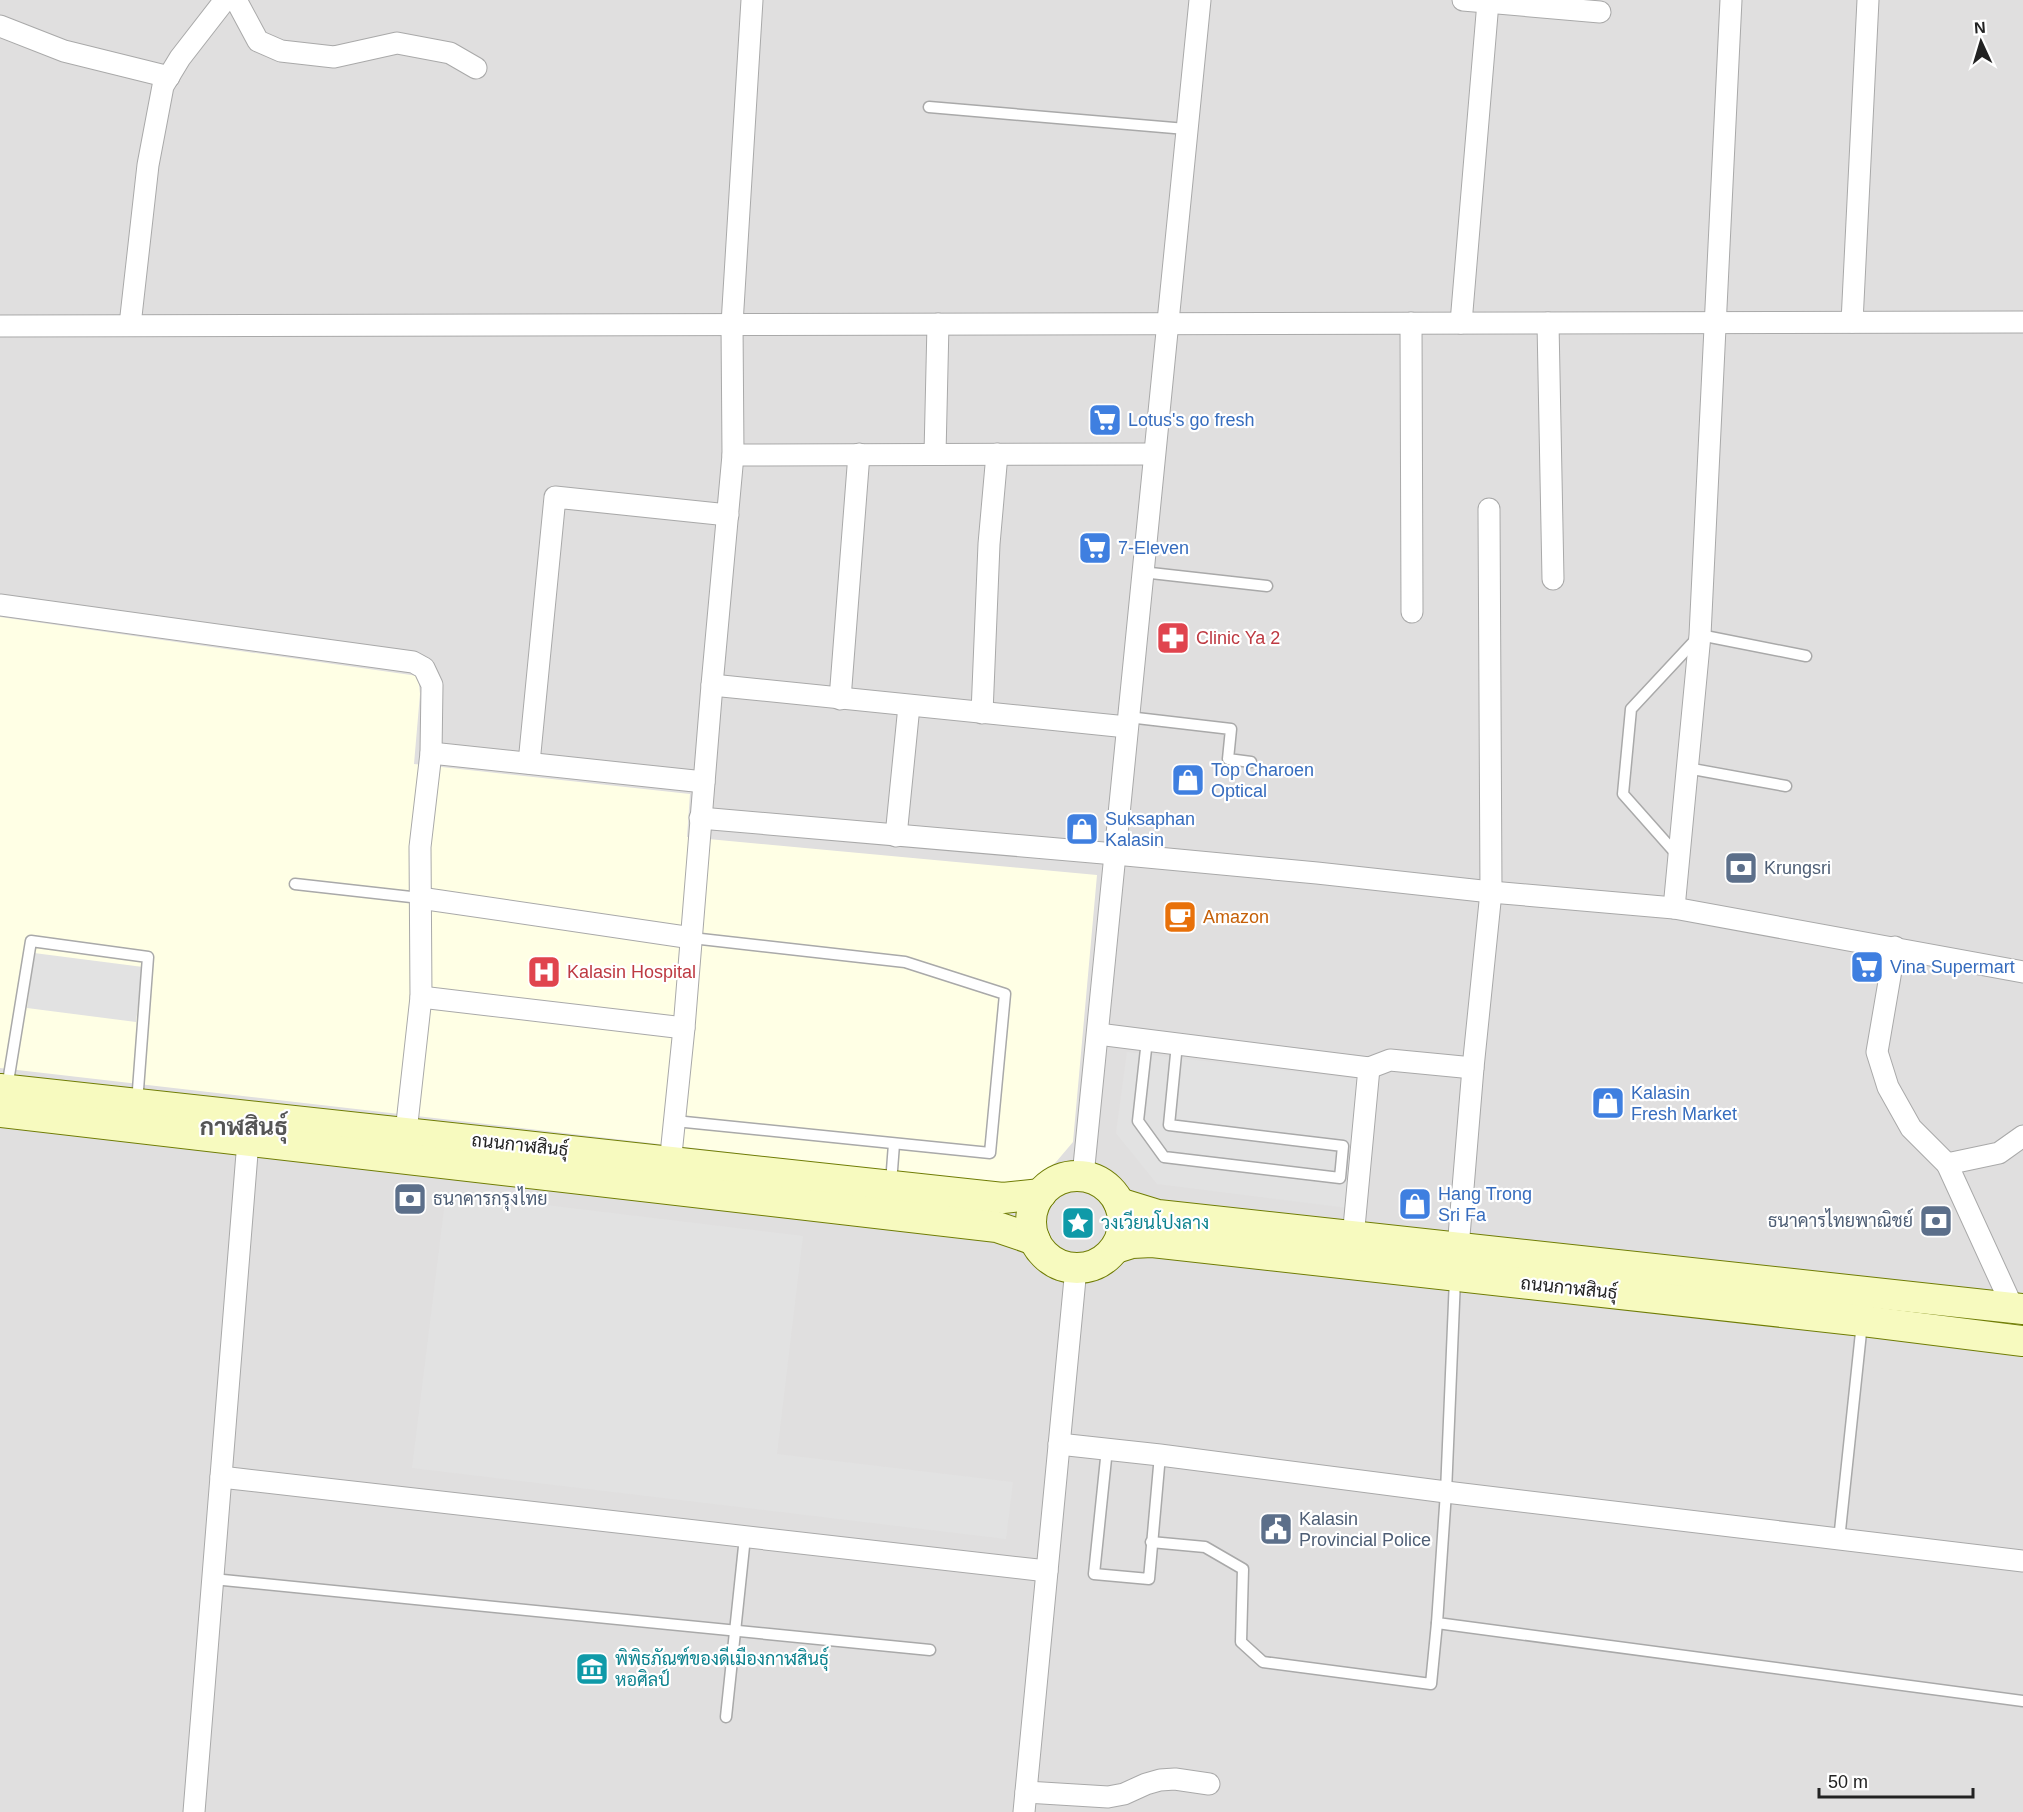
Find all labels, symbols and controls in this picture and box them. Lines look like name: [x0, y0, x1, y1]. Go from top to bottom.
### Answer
north arrow: [1951, 12, 2011, 72]
text: N: [1974, 19, 1986, 36]
supermarket icon: Lotus's go fresh: [1087, 402, 1123, 438]
place label: Lotus's go fresh: [1128, 410, 1255, 430]
supermarket icon: 7-Eleven: [1077, 530, 1113, 566]
place label: 7-Eleven: [1118, 538, 1189, 558]
pharmacy icon: Clinic Ya 2: [1155, 620, 1191, 656]
place label: Clinic Ya 2: [1196, 628, 1280, 648]
place label: Top Charoen Optical: [1211, 760, 1314, 801]
shop icon: Top Charoen Optical: [1170, 762, 1206, 798]
place label: Suksaphan Kalasin: [1105, 809, 1195, 850]
shop icon: Suksaphan Kalasin: [1064, 811, 1100, 847]
bank icon: Krungsri: [1723, 850, 1759, 886]
place label: Krungsri: [1764, 858, 1831, 878]
cafe icon: Amazon: [1162, 899, 1198, 935]
place label: Amazon: [1203, 907, 1269, 927]
supermarket icon: Vina Supermart: [1849, 949, 1885, 985]
hospital icon: Kalasin Hospital: [526, 954, 562, 990]
place label: Vina Supermart: [1890, 957, 2015, 977]
place label: Kalasin Hospital: [567, 962, 696, 982]
place label: Kalasin Fresh Market: [1631, 1083, 1737, 1124]
shop icon: Kalasin Fresh Market: [1590, 1085, 1626, 1121]
district label: กาฬสินธุ์: [200, 1111, 289, 1144]
street label: ถนนกาฬสินธุ์: [470, 1127, 570, 1162]
bank icon: ธนาคารกรุงไทย: [392, 1181, 428, 1217]
place label: Hang Trong Sri Fa: [1438, 1184, 1532, 1225]
place label: ธนาคารกรุงไทย: [433, 1186, 548, 1211]
shop icon: Hang Trong Sri Fa: [1397, 1186, 1433, 1222]
bank icon: ธนาคารไทยพาณิชย์: [1918, 1203, 1954, 1239]
place icon: วงเวียนโปงลาง: [1060, 1205, 1096, 1241]
place label: ธนาคารไทยพาณิชย์: [1768, 1208, 1913, 1231]
place label: วงเวียนโปงลาง: [1101, 1210, 1209, 1233]
street label: ถนนกาฬสินธุ์: [1519, 1270, 1619, 1305]
place label: Kalasin Provincial Police: [1299, 1509, 1431, 1550]
public building icon: Kalasin Provincial Police: [1258, 1511, 1294, 1547]
place label: พิพิธภัณฑ์ของดีเมืองกาฬสินธุ์ หอศิลป์: [615, 1646, 829, 1690]
museum icon: พิพิธภัณฑ์ของดีเมืองกาฬสินธุ์ หอศิลป์: [574, 1651, 610, 1687]
scale bar: [1819, 1761, 1974, 1799]
text: 50 m: [1828, 1772, 1868, 1792]

